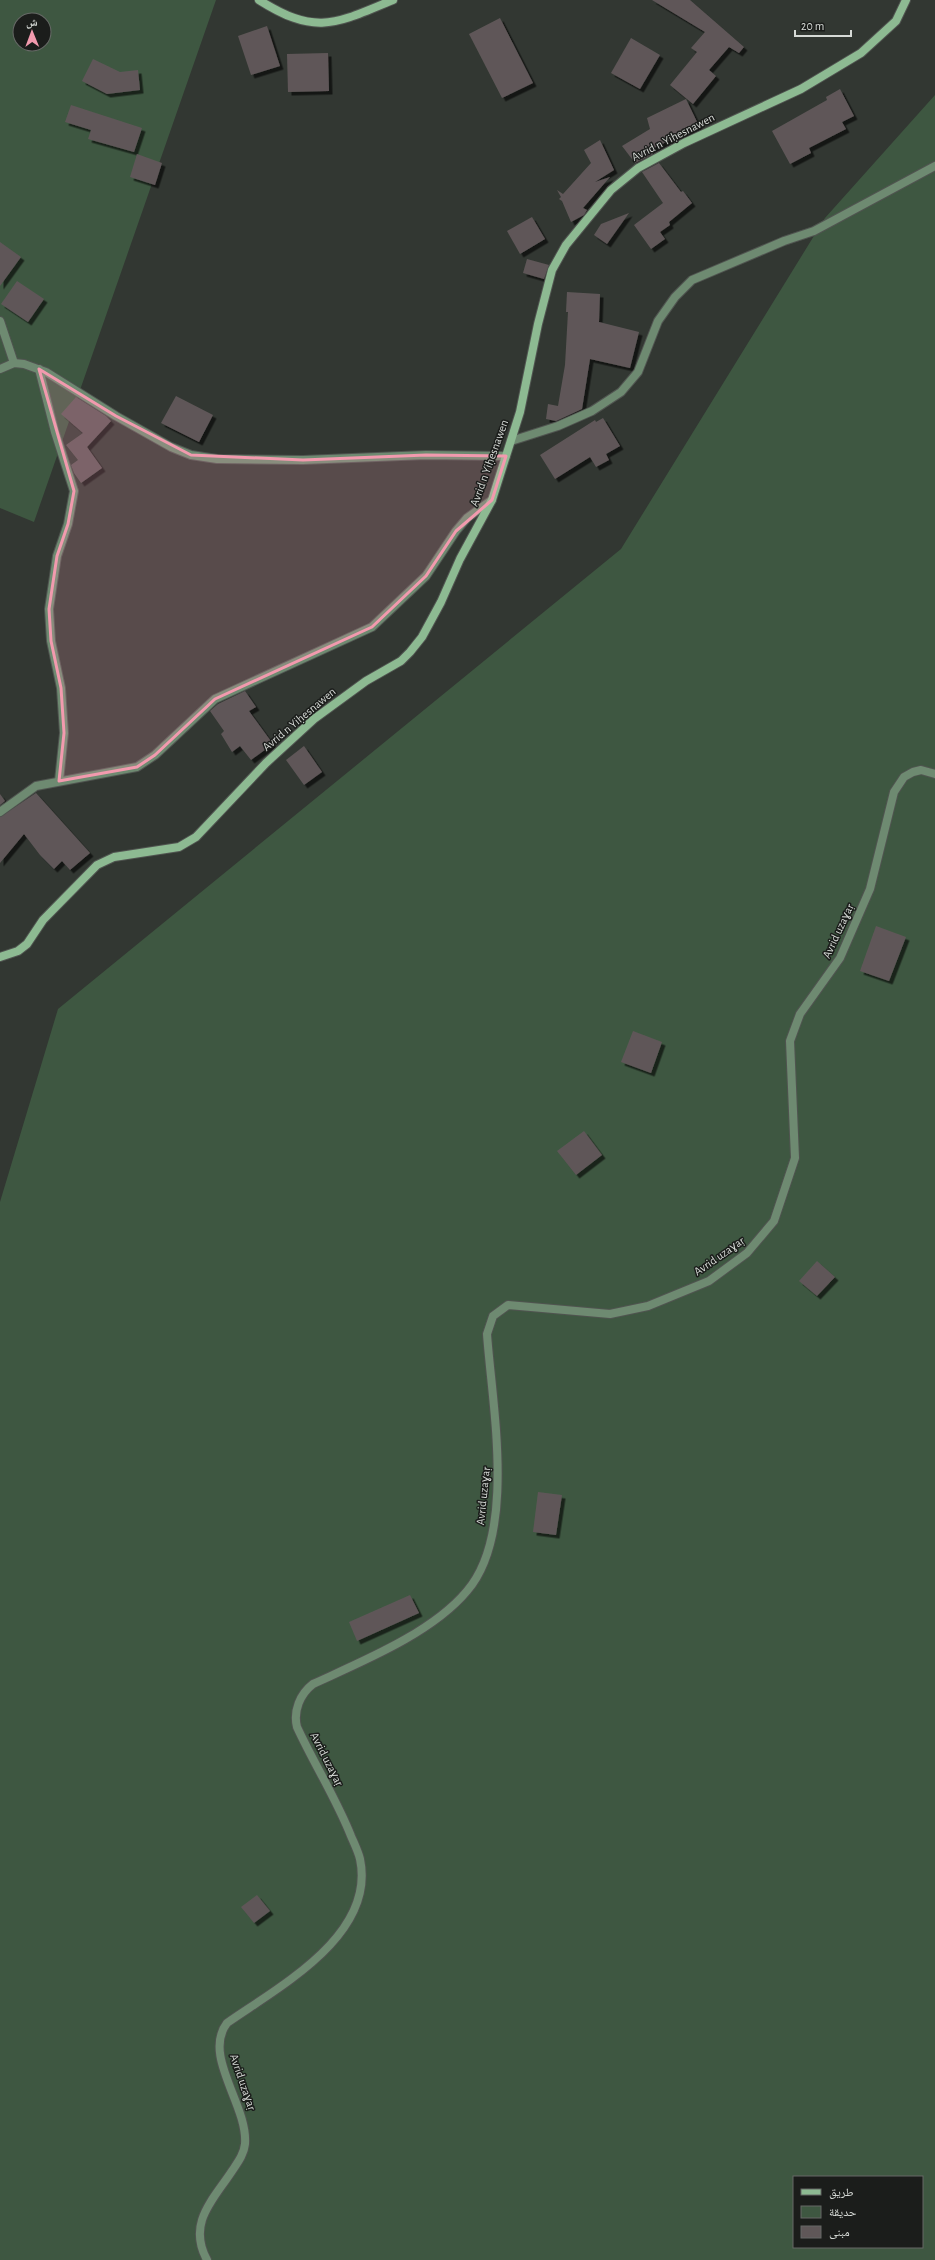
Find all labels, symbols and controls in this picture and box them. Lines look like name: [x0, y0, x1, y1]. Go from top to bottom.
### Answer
north arrow: [12, 12, 52, 52]
scale bar: [795, 12, 851, 38]
text: ش: [26, 17, 38, 30]
text: 20 m: [801, 20, 824, 32]
street label: Avrid n Yiḥesnawen: [630, 111, 716, 163]
street label: Avrid n Yiḥesnawen: [468, 418, 510, 508]
street label: Avrid n Yiḥesnawen: [260, 685, 338, 753]
street label: Avrid uzaɣaṛ: [820, 902, 857, 961]
street label: Avrid uzaɣaṛ: [692, 1234, 747, 1279]
street label: Avrid uzaɣaṛ: [474, 1466, 493, 1526]
street label: Avrid uzaɣaṛ: [307, 1730, 346, 1788]
street label: Avrid uzaɣaṛ: [227, 2052, 258, 2112]
legend: [793, 2176, 923, 2248]
text: طريق: [829, 2186, 854, 2199]
text: حديقة: [829, 2206, 857, 2219]
text: مبنى: [829, 2226, 850, 2239]

